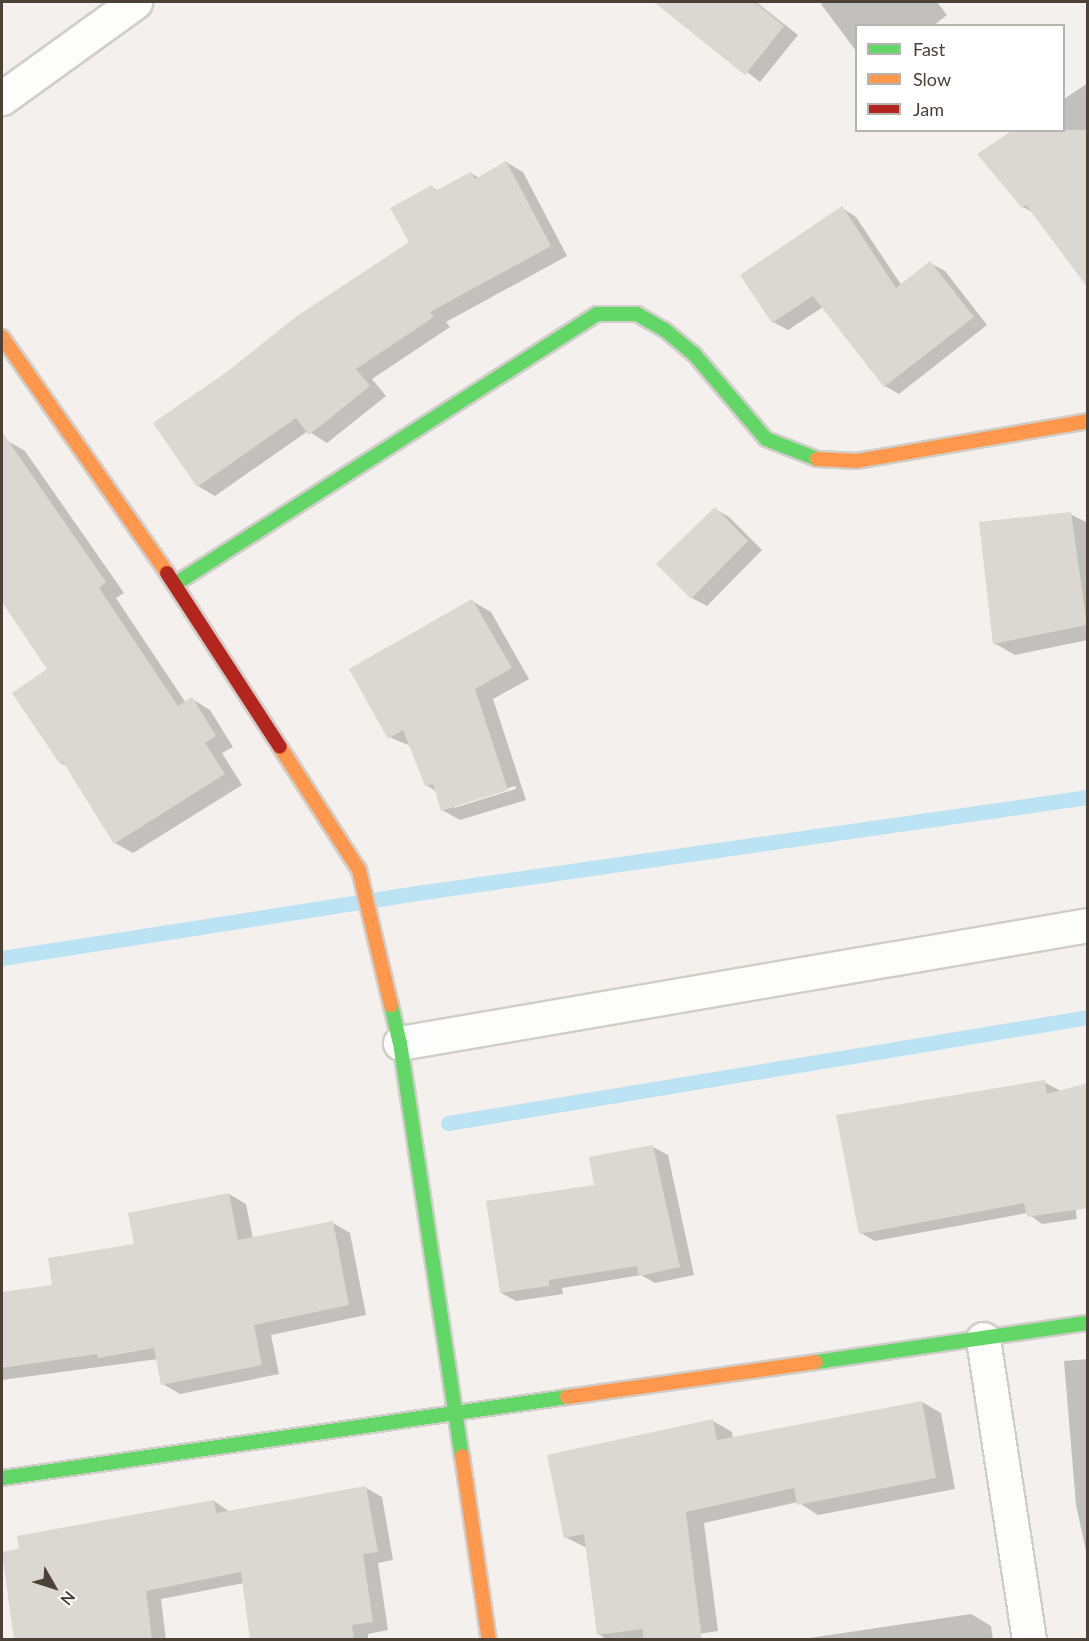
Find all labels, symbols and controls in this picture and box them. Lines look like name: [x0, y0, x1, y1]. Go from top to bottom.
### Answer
legend: [855, 24, 1065, 132]
text: Fast: [913, 38, 945, 60]
text: Slow: [913, 68, 951, 90]
text: Jam: [913, 98, 944, 120]
north arrow: [24, 1557, 84, 1617]
text: N: [57, 1588, 80, 1609]

